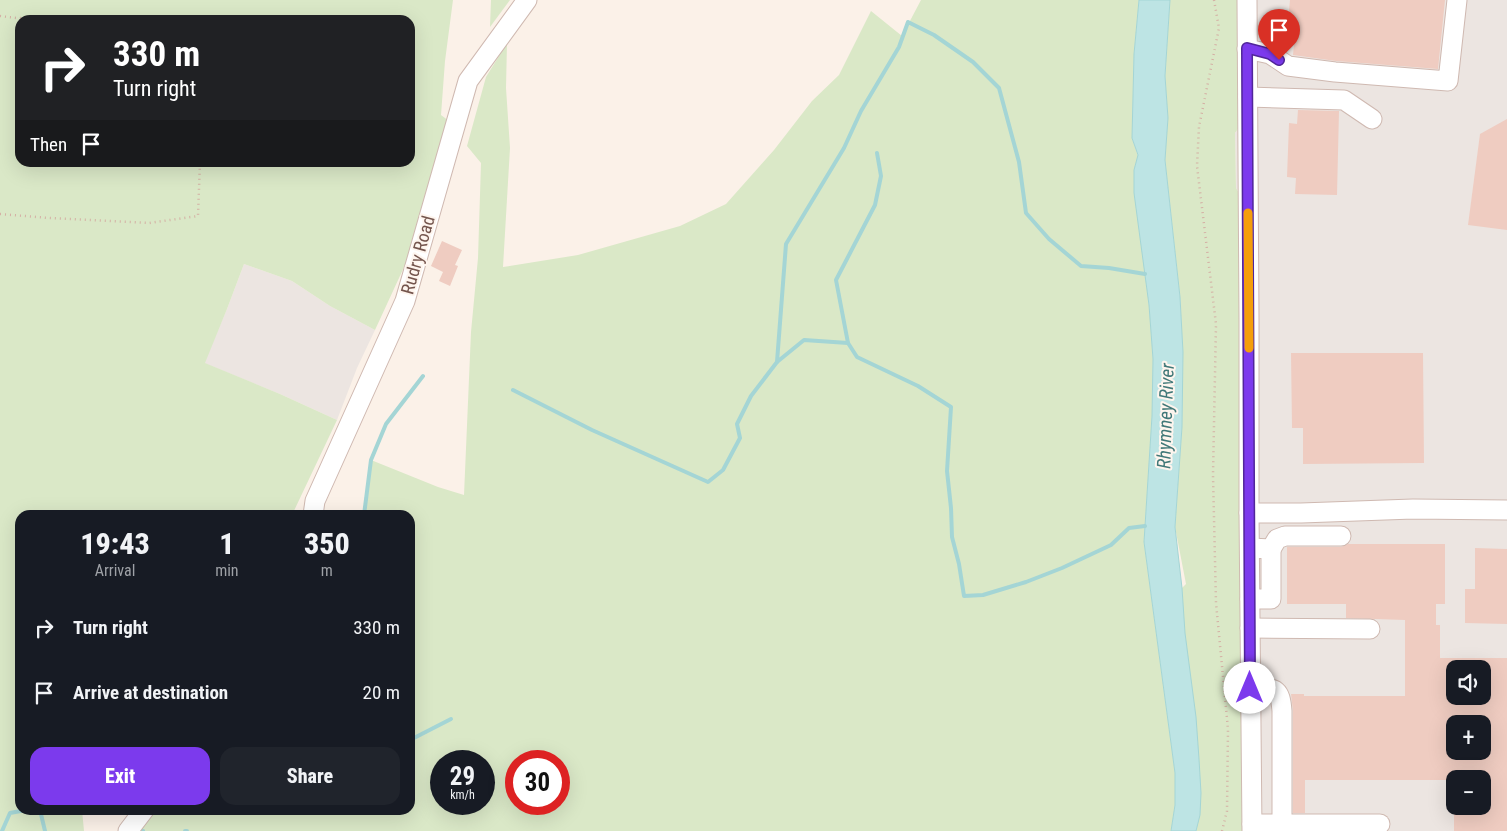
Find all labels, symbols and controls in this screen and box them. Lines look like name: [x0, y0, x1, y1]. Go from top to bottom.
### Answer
pin: [1258, 9, 1300, 60]
icon: arrive: [1265, 16, 1293, 44]
text: 330 m: [113, 34, 200, 75]
icon: right: [30, 35, 95, 100]
text: Turn right: [113, 76, 196, 101]
icon: arrive: [77, 130, 105, 158]
text: Then: [30, 133, 67, 156]
street label: Rudry Road: [396, 213, 439, 296]
water label: Rhymney River: [1152, 362, 1179, 469]
text: 19:43: [80, 526, 150, 561]
text: 1: [219, 526, 234, 561]
text: 350: [304, 526, 350, 561]
text: Arrival: [95, 561, 135, 580]
text: min: [215, 561, 239, 580]
text: m: [321, 561, 333, 580]
icon: right: [30, 614, 58, 642]
text: Turn right: [73, 616, 148, 639]
text: 330 m: [353, 616, 400, 639]
map controls: [1446, 660, 1491, 815]
button: sound: [1446, 660, 1491, 705]
position arrow: [1223, 661, 1275, 713]
icon: arrive: [30, 679, 58, 707]
text: Arrive at destination: [73, 681, 228, 704]
text: 20 m: [363, 681, 400, 704]
button: +: [1446, 715, 1491, 760]
button: Exit: [30, 747, 210, 805]
button: Share: [220, 747, 400, 805]
speed limit sign: 30: [505, 750, 570, 815]
text: 29: [450, 762, 475, 791]
button: −: [1446, 770, 1491, 815]
text: km/h: [450, 788, 475, 802]

